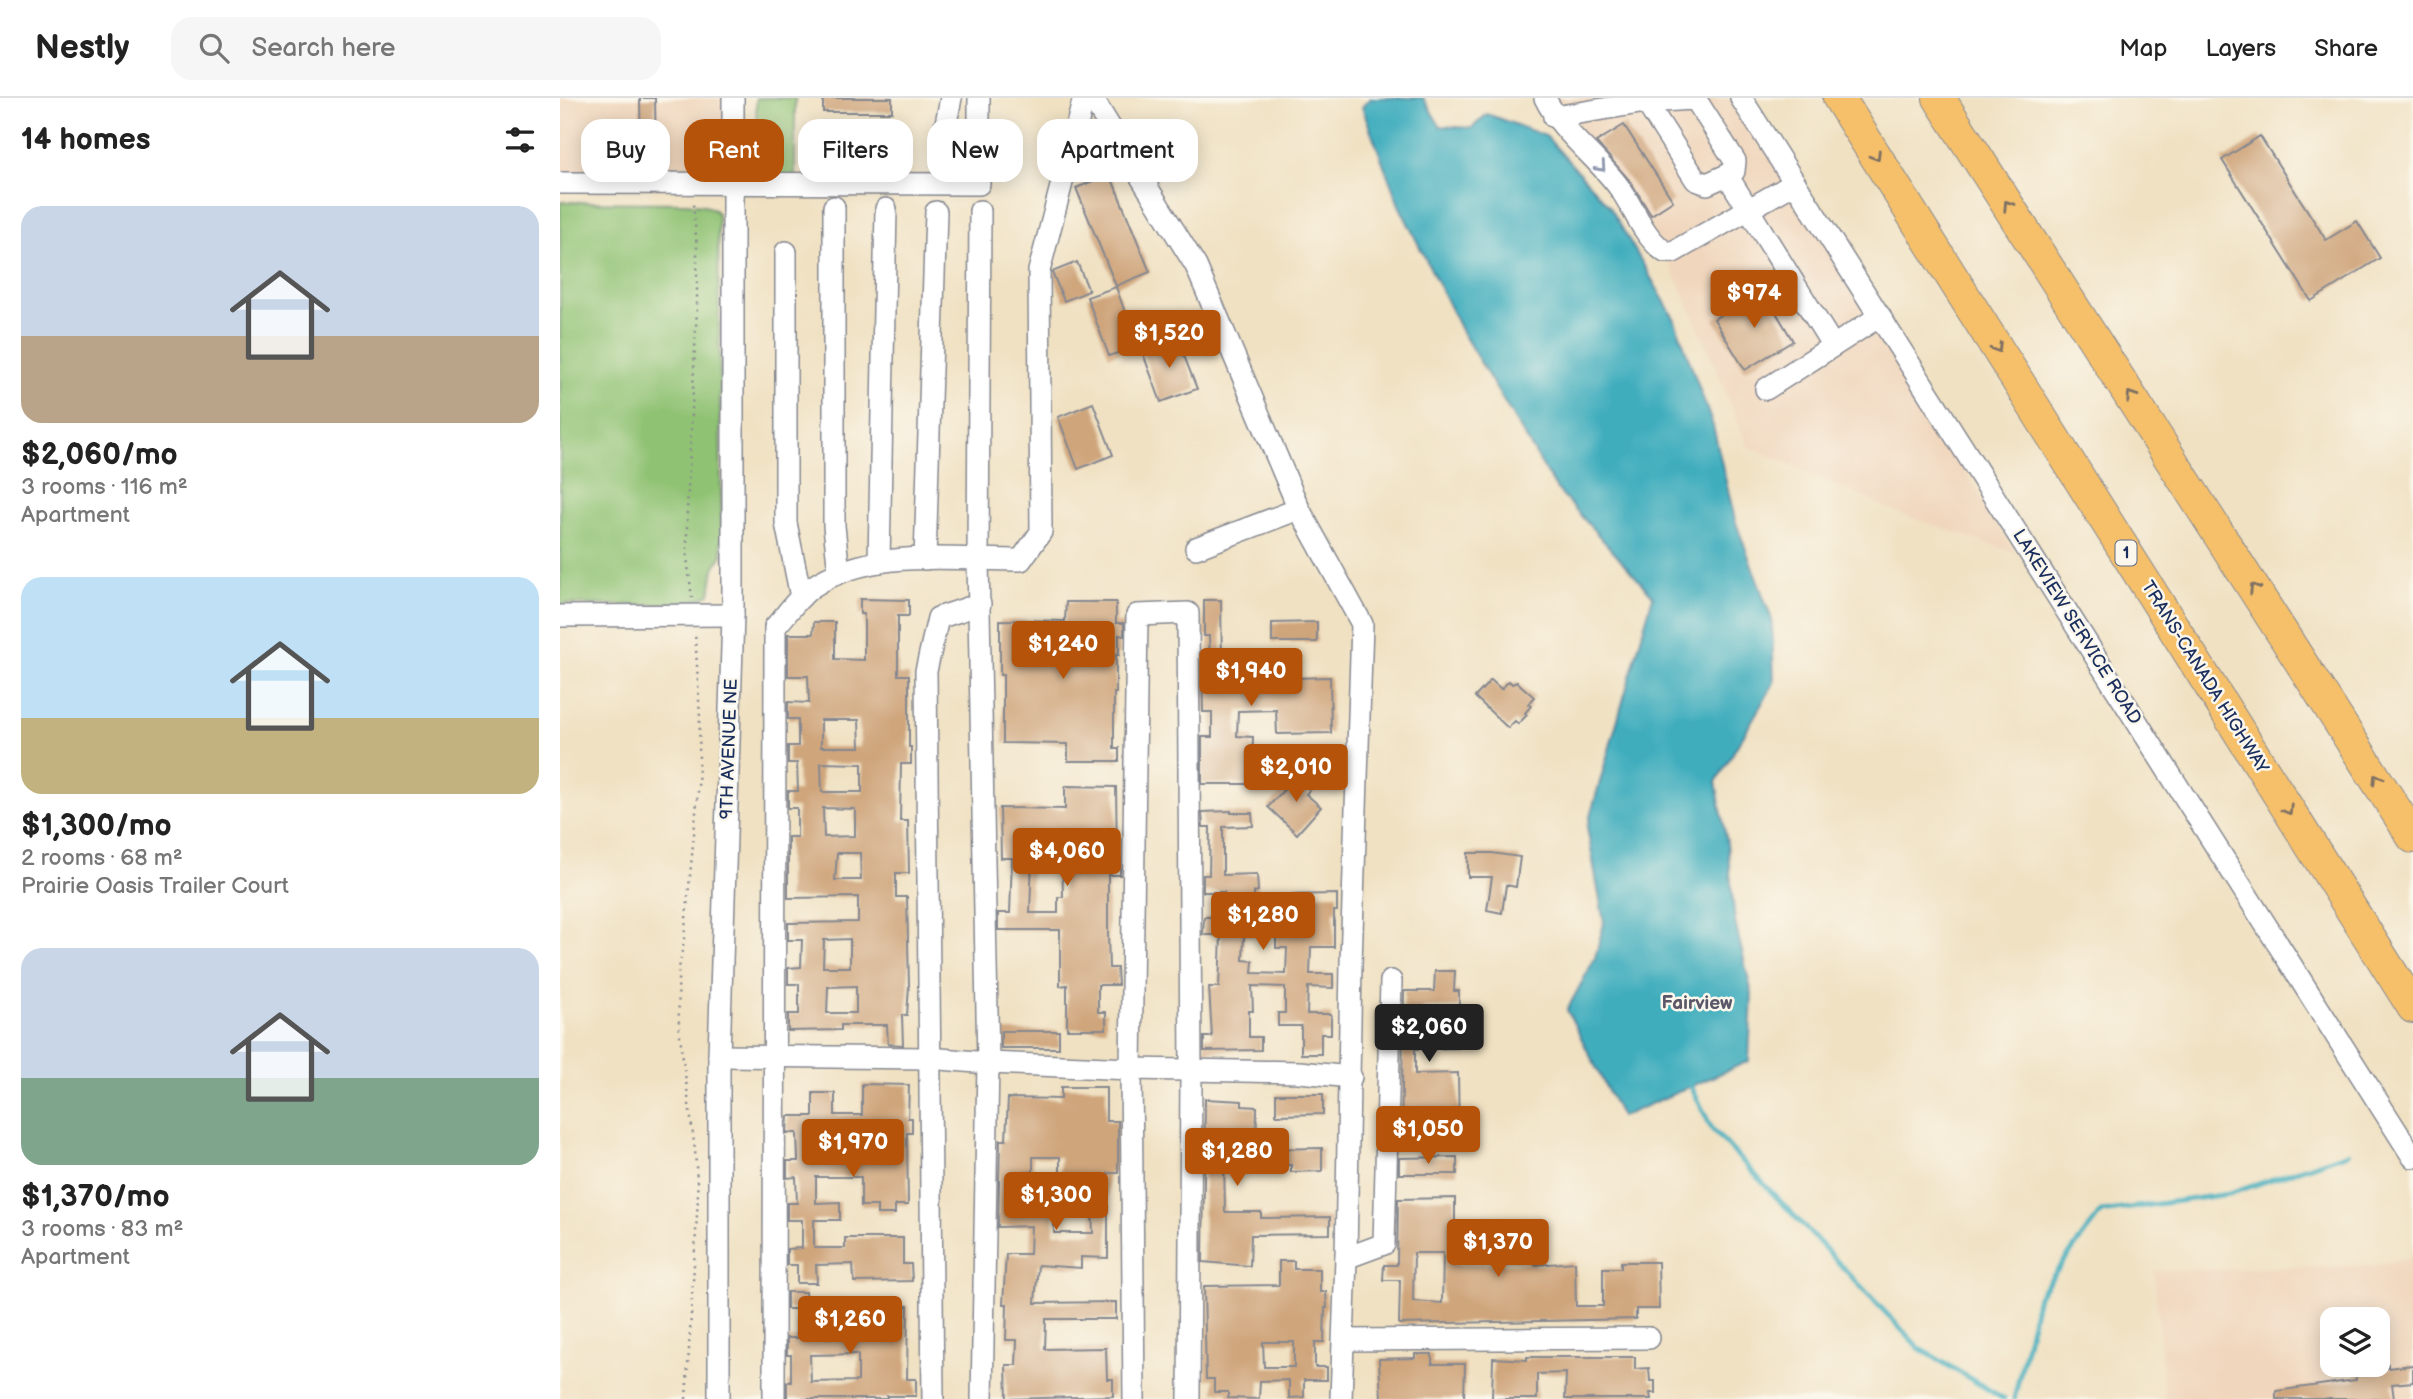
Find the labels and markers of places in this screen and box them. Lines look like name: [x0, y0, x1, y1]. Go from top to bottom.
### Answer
pin: $974: [1713, 271, 1795, 330]
pin: $1,520: [1112, 310, 1226, 370]
pin: $1,240: [1006, 622, 1120, 681]
pin: $1,940: [1194, 648, 1308, 708]
pin: $2,010: [1239, 744, 1353, 804]
pin: $4,060: [1010, 828, 1124, 888]
pin: $1,280: [1206, 892, 1320, 952]
pin: $2,060: [1372, 1004, 1486, 1064]
pin: $1,050: [1371, 1107, 1485, 1166]
pin: $1,970: [796, 1119, 910, 1179]
pin: $1,280: [1180, 1128, 1294, 1188]
pin: $1,300: [999, 1172, 1113, 1232]
pin: $1,370: [1441, 1220, 1555, 1279]
pin: $1,260: [793, 1296, 907, 1356]

